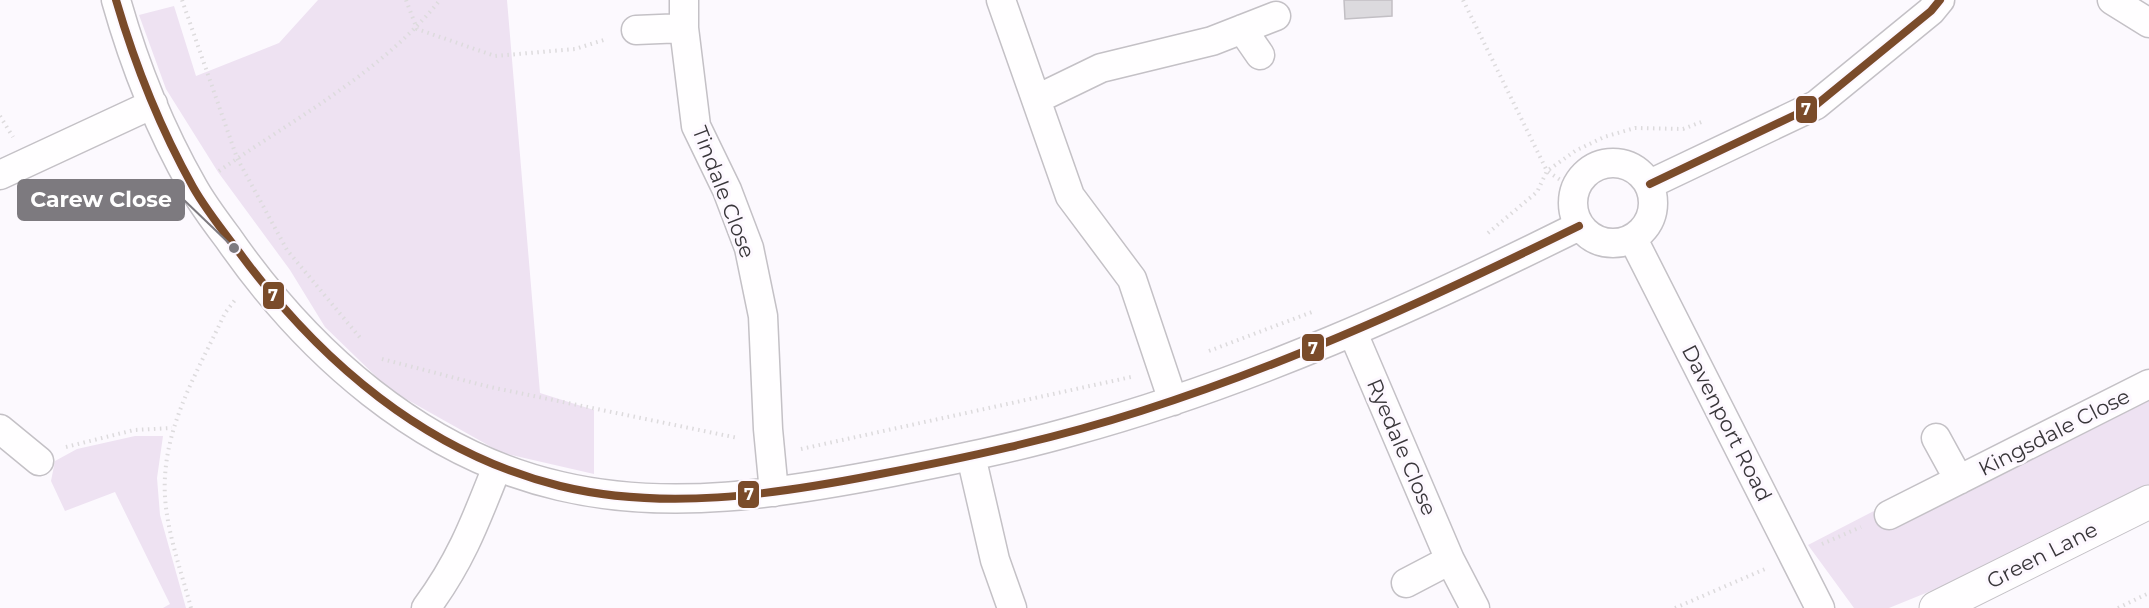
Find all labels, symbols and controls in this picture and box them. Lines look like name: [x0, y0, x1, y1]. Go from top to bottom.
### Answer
line badge: 7: [1795, 95, 1818, 124]
text: 7: [1801, 100, 1811, 119]
street label: Tindale Close: [687, 123, 761, 261]
callout: Carew Close: [18, 180, 184, 220]
text: Carew Close: [30, 186, 172, 213]
line badge: 7: [262, 281, 285, 310]
text: 7: [268, 286, 278, 305]
line badge: 7: [1301, 333, 1325, 362]
text: 7: [1308, 339, 1318, 358]
street label: Davenport Road: [1677, 340, 1777, 506]
street label: Ryedale Close: [1362, 375, 1442, 519]
street label: Kingsdale Close: [1974, 383, 2134, 481]
line badge: 7: [737, 480, 760, 509]
text: 7: [744, 485, 754, 504]
street label: Green Lane: [1982, 516, 2102, 594]

